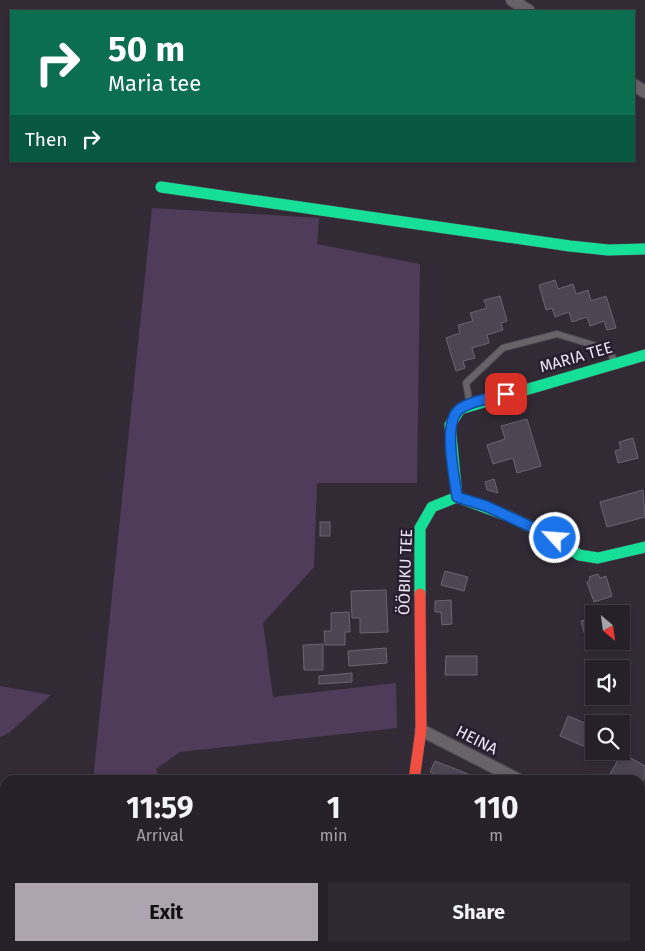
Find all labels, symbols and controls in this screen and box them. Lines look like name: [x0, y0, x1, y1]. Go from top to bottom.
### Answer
text: 50 m: [108, 28, 185, 70]
icon: right: [25, 30, 90, 95]
text: Maria tee: [108, 70, 201, 97]
icon: right: [77, 125, 105, 153]
text: Then: [25, 128, 67, 151]
street label: MARIA TEE: [537, 338, 615, 376]
pin: [485, 373, 527, 415]
icon: arrive: [492, 380, 520, 408]
position arrow: [528, 511, 580, 563]
street label: ÖÖBIKU TEE: [394, 529, 416, 615]
north arrow: [585, 605, 630, 650]
map controls: [585, 605, 630, 760]
button: sound: [585, 660, 630, 705]
button: search: [585, 715, 630, 760]
street label: HEINA: [453, 721, 502, 759]
text: 11:59: [126, 790, 194, 826]
text: 1: [327, 790, 341, 826]
text: 110: [474, 790, 519, 826]
text: Arrival: [136, 826, 183, 845]
text: min: [320, 826, 347, 845]
text: m: [489, 826, 503, 845]
button: Exit: [15, 883, 318, 941]
button: Share: [328, 883, 630, 941]

